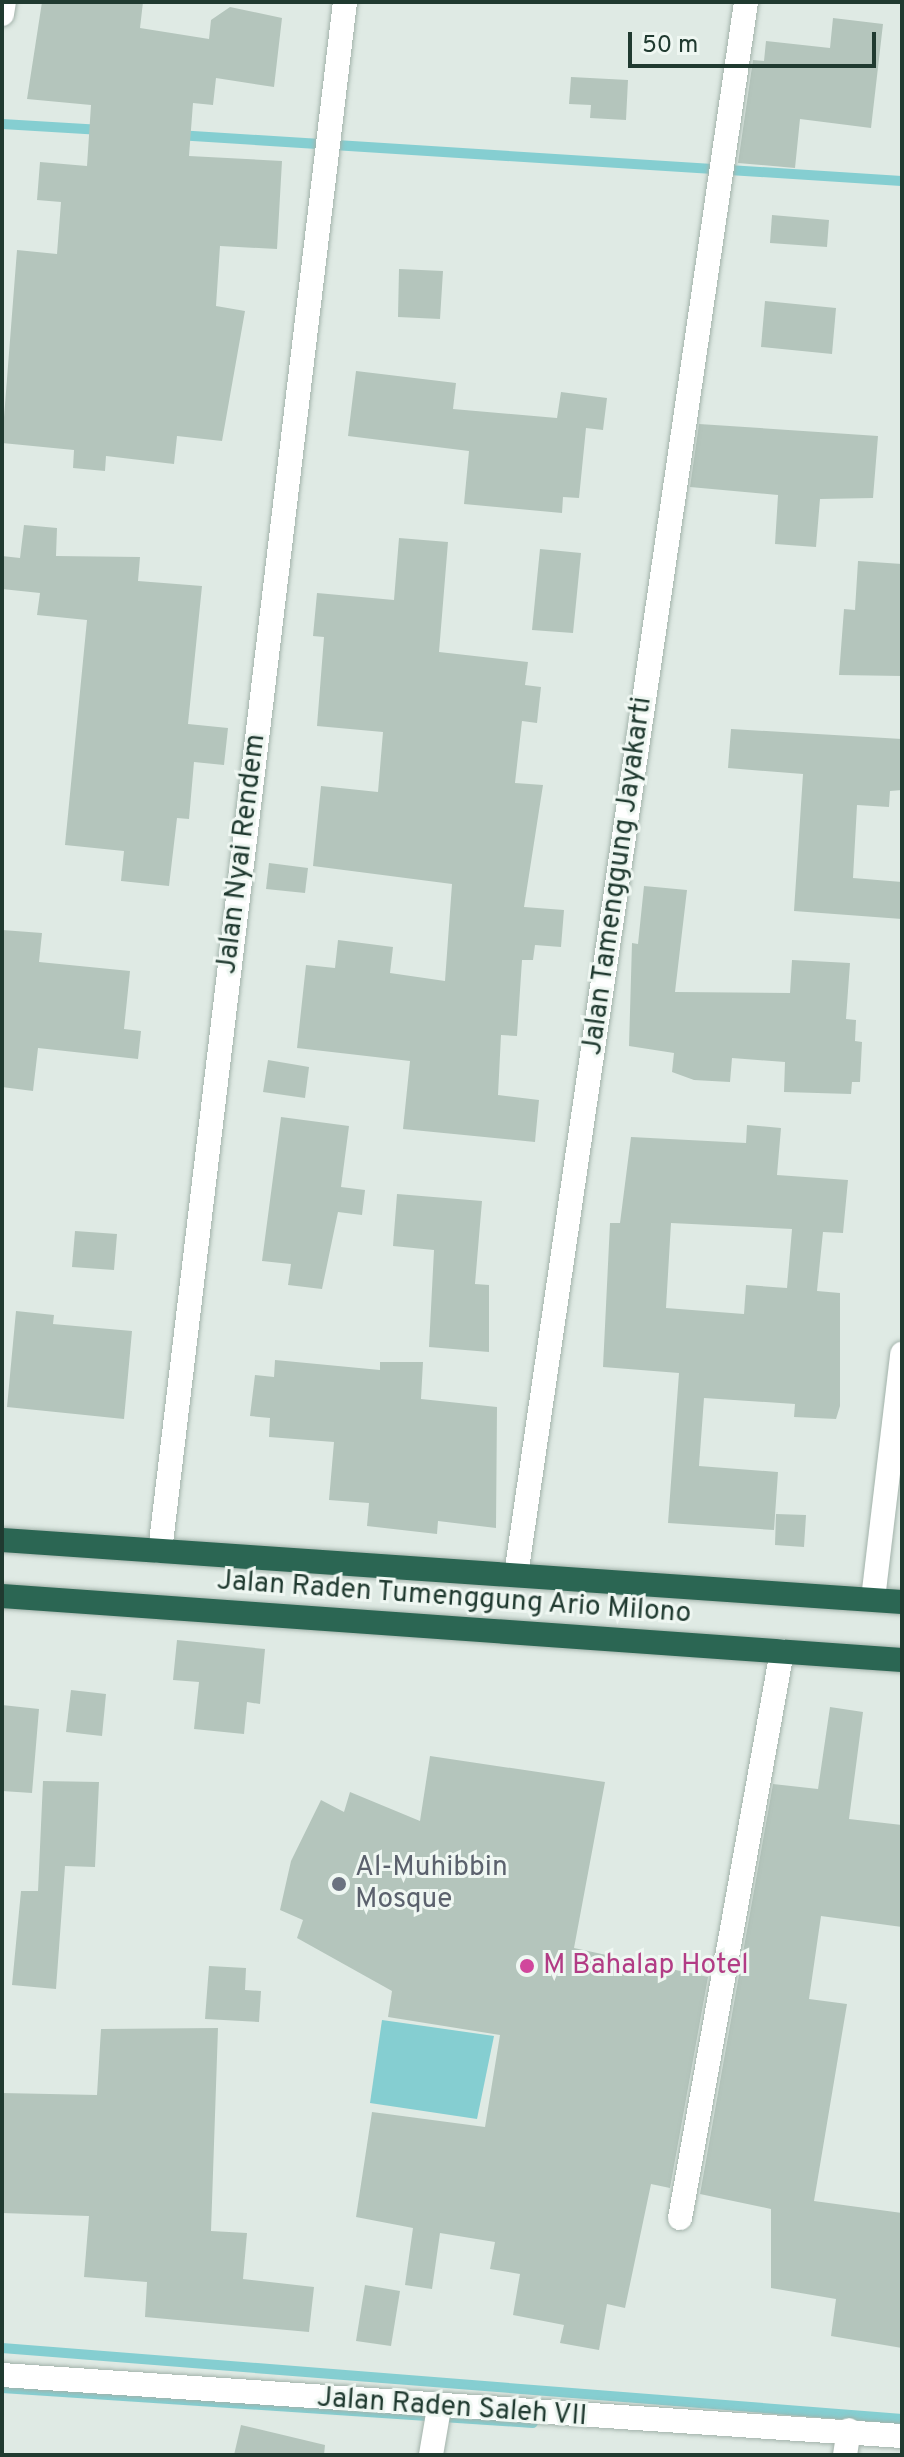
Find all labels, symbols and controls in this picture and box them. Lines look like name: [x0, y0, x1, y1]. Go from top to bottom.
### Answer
scale bar: [632, 16, 880, 66]
text: 50 m: [642, 31, 698, 61]
street label: Jalan Tamenggung Jayakarti: [576, 694, 660, 1058]
street label: Jalan Nyai Rendem: [211, 732, 273, 976]
street label: Jalan Raden Tumenggung Ario Milono: [215, 1565, 693, 1631]
place label: Al-Muhibbin Mosque: [355, 1851, 508, 1917]
marker: Al-Muhibbin Mosque: [330, 1875, 348, 1893]
place label: M Bahalap Hotel: [543, 1949, 749, 1983]
marker: M Bahalap Hotel: [518, 1957, 536, 1975]
street label: Jalan Raden Saleh VII: [315, 2382, 589, 2434]

